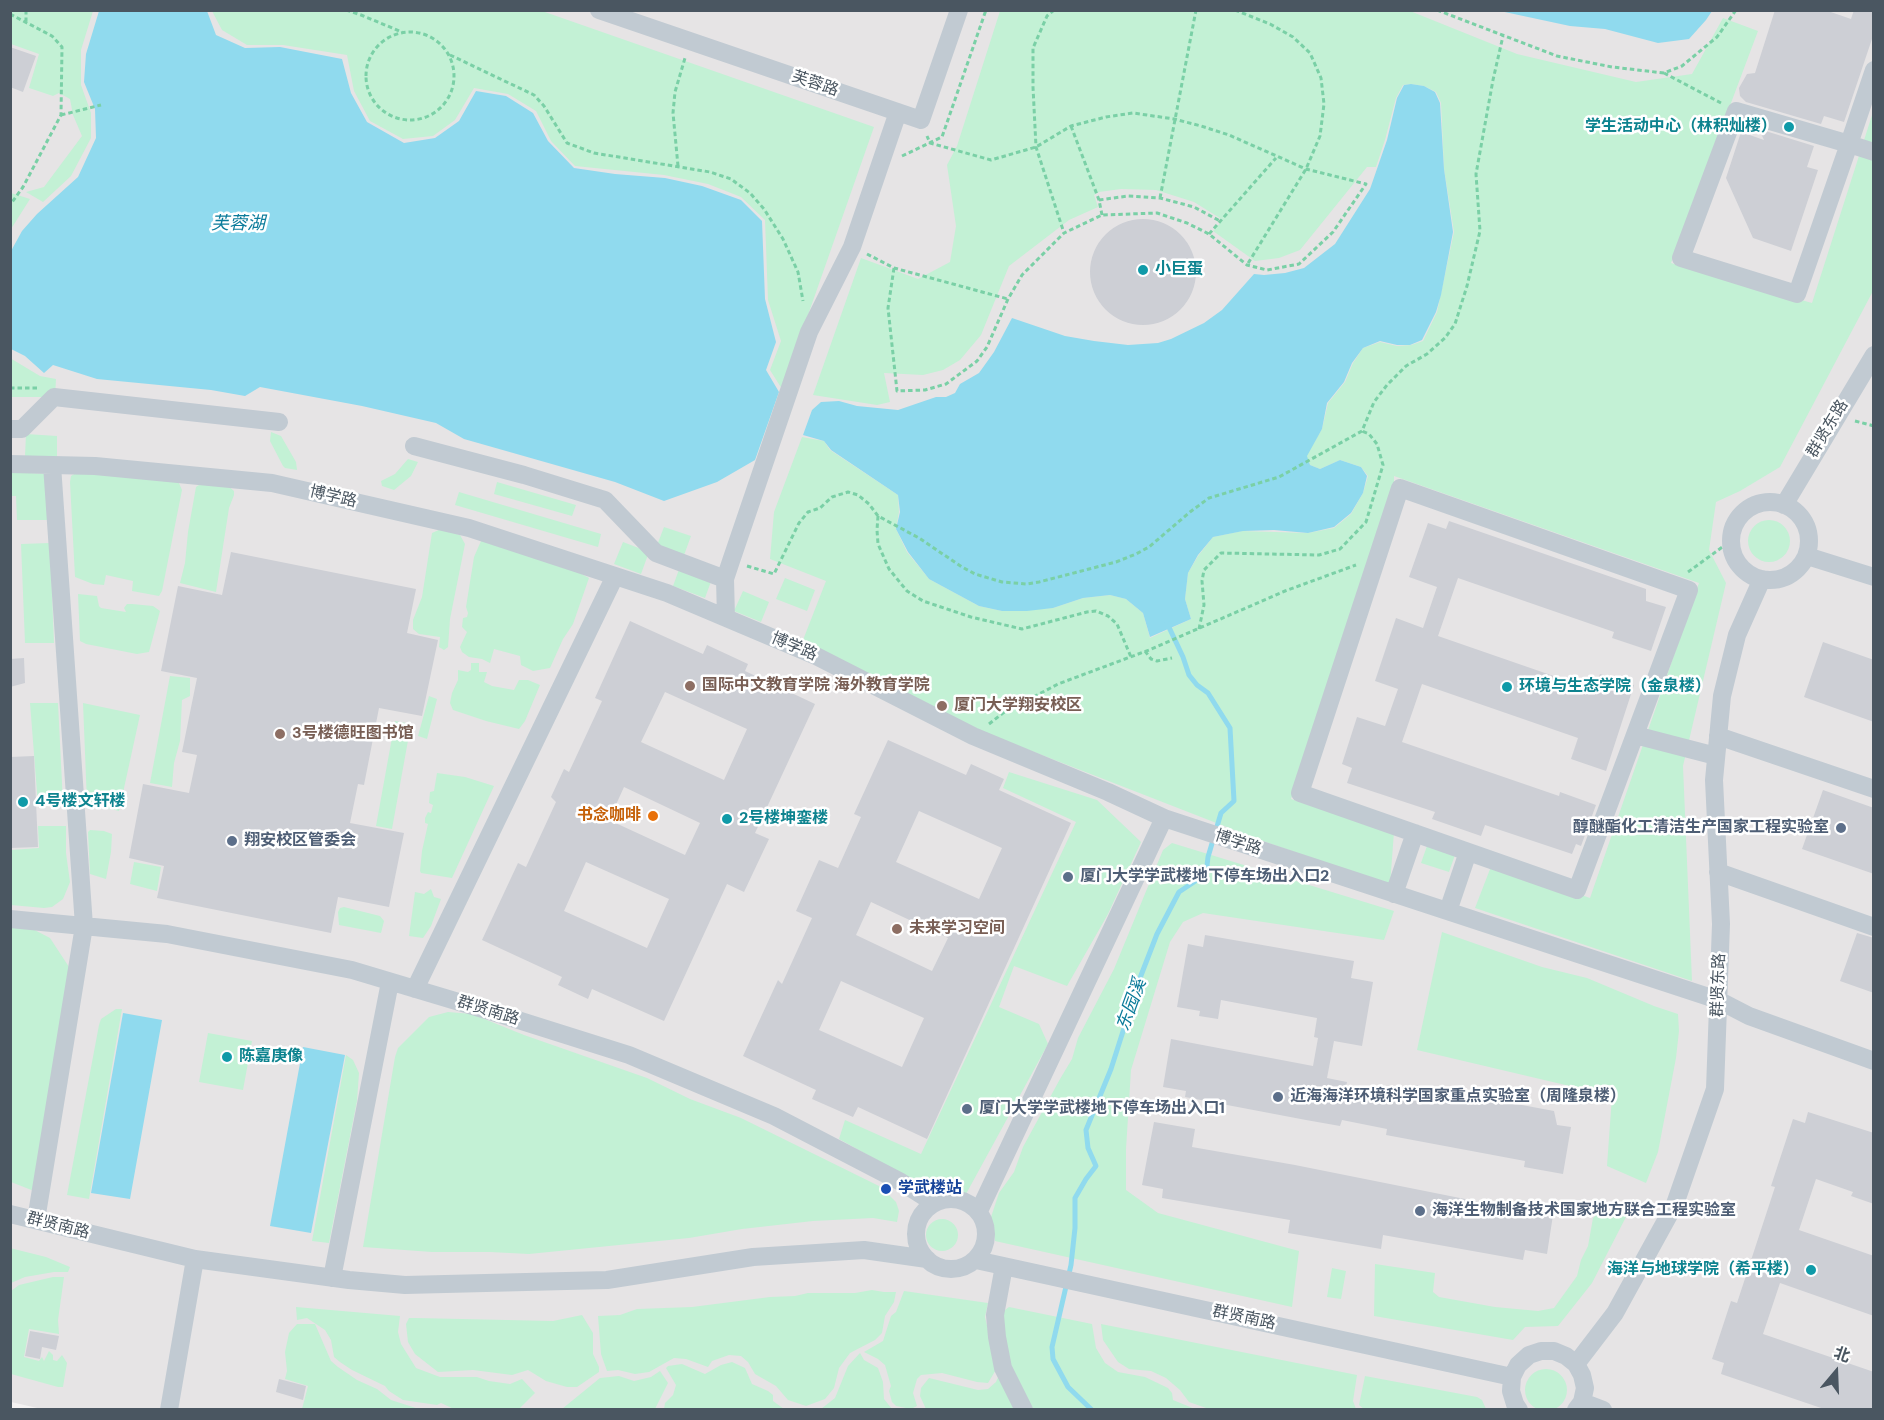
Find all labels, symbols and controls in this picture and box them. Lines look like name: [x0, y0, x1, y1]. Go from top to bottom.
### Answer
street label: 芙蓉路: [789, 67, 841, 101]
place label: 学生活动中心（林积灿楼）: [1585, 117, 1777, 137]
marker: 学生活动中心（林积灿楼）: [1782, 120, 1796, 134]
water label: 芙蓉湖: [211, 213, 265, 235]
place label: 小巨蛋: [1155, 260, 1203, 280]
marker: 小巨蛋: [1136, 263, 1150, 277]
street label: 群贤东路: [1803, 397, 1853, 461]
street label: 博学路: [307, 482, 359, 512]
street label: 博学路: [768, 629, 820, 665]
place label: 国际中文教育学院 海外教育学院: [702, 676, 930, 696]
place label: 环境与生态学院（金泉楼）: [1519, 677, 1711, 697]
marker: 国际中文教育学院 海外教育学院: [683, 679, 697, 693]
marker: 环境与生态学院（金泉楼）: [1500, 680, 1514, 694]
place label: 厦门大学翔安校区: [954, 696, 1082, 716]
marker: 厦门大学翔安校区: [935, 699, 949, 713]
place label: 3号楼德旺图书馆: [292, 724, 414, 744]
marker: 3号楼德旺图书馆: [273, 727, 287, 741]
place label: 4号楼文轩楼: [35, 792, 125, 812]
marker: 4号楼文轩楼: [16, 795, 30, 809]
place label: 书念咖啡: [577, 806, 641, 826]
marker: 书念咖啡: [646, 809, 660, 823]
place label: 2号楼坤銮楼: [739, 809, 828, 829]
marker: 2号楼坤銮楼: [720, 812, 734, 826]
place label: 醇醚酯化工清洁生产国家工程实验室: [1573, 818, 1829, 838]
marker: 醇醚酯化工清洁生产国家工程实验室: [1834, 821, 1848, 835]
street label: 博学路: [1212, 826, 1264, 860]
place label: 翔安校区管委会: [244, 831, 356, 851]
marker: 翔安校区管委会: [225, 834, 239, 848]
place label: 厦门大学学武楼地下停车场出入口2: [1080, 867, 1329, 887]
marker: 厦门大学学武楼地下停车场出入口2: [1061, 870, 1075, 884]
place label: 未来学习空间: [909, 919, 1005, 939]
marker: 未来学习空间: [890, 922, 904, 936]
street label: 群贤东路: [1708, 953, 1730, 1017]
water label: 东园溪: [1113, 976, 1151, 1034]
street label: 群贤南路: [455, 992, 521, 1030]
place label: 陈嘉庚像: [239, 1047, 303, 1067]
marker: 陈嘉庚像: [220, 1050, 234, 1064]
place label: 近海海洋环境科学国家重点实验室（周隆泉楼）: [1290, 1087, 1626, 1107]
marker: 近海海洋环境科学国家重点实验室（周隆泉楼）: [1271, 1090, 1285, 1104]
place label: 厦门大学学武楼地下停车场出入口1: [979, 1099, 1225, 1119]
marker: 厦门大学学武楼地下停车场出入口1: [960, 1102, 974, 1116]
place label: 学武楼站: [898, 1179, 962, 1199]
marker: 学武楼站: [879, 1182, 893, 1196]
place label: 海洋生物制备技术国家地方联合工程实验室: [1432, 1201, 1736, 1221]
marker: 海洋生物制备技术国家地方联合工程实验室: [1413, 1204, 1427, 1218]
street label: 群贤南路: [25, 1209, 91, 1243]
place label: 海洋与地球学院（希平楼）: [1607, 1260, 1799, 1280]
marker: 海洋与地球学院（希平楼）: [1804, 1263, 1818, 1277]
street label: 群贤南路: [1211, 1302, 1277, 1334]
north arrow: [1806, 1342, 1866, 1402]
text: 北: [1831, 1342, 1853, 1367]

